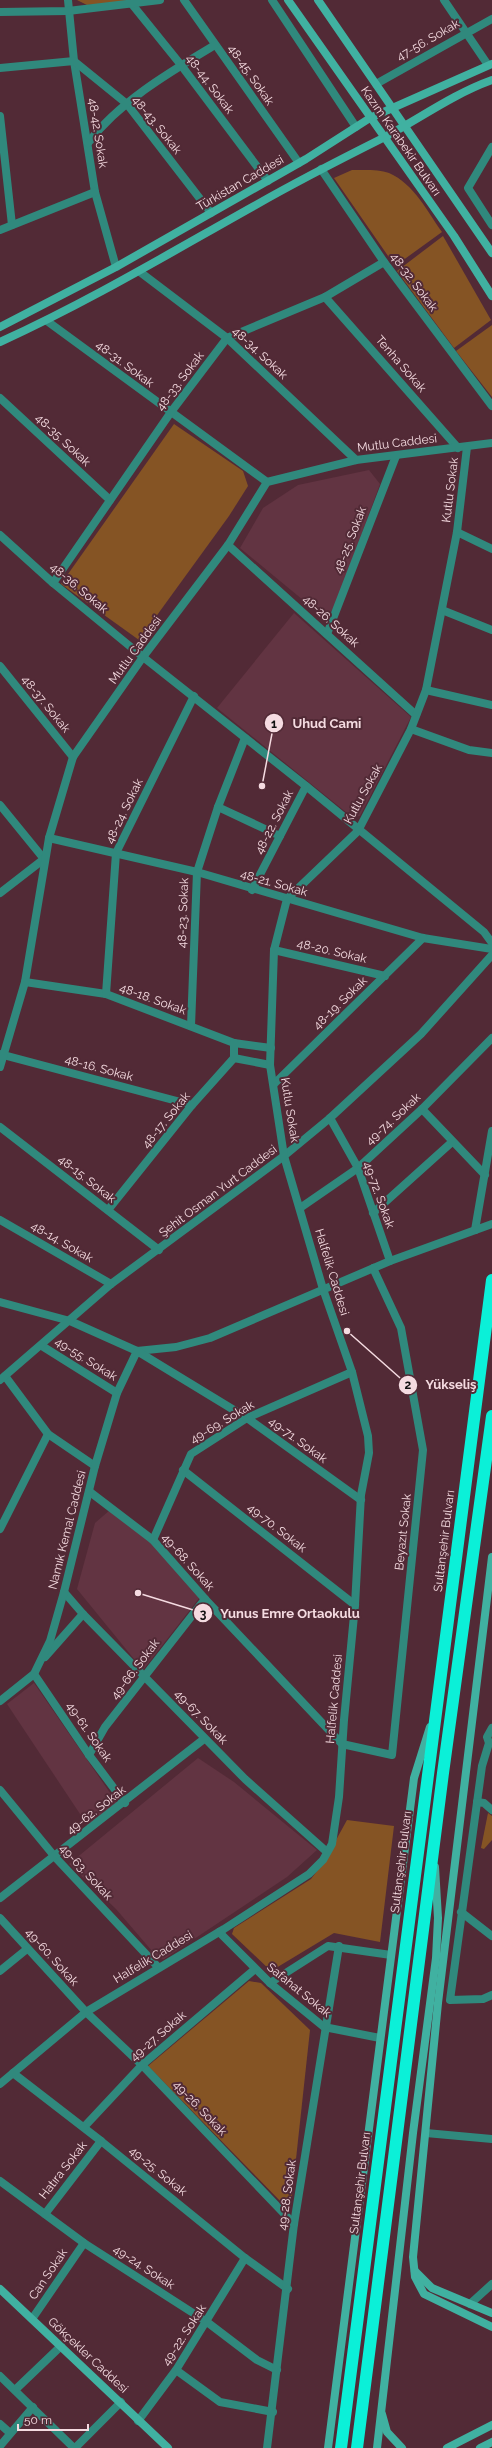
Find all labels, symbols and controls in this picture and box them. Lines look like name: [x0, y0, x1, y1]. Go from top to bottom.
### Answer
street label: 47-56. Sokak: [394, 16, 463, 64]
street label: 48-45. Sokak: [225, 42, 277, 109]
street label: 48-44. Sokak: [183, 52, 237, 117]
street label: Kazım Karabekir Bulvarı: [358, 84, 444, 198]
street label: 48-43. Sokak: [129, 93, 185, 157]
street label: 48-42. Sokak: [86, 97, 111, 170]
street label: Türkistan Caddesi: [194, 152, 286, 214]
street label: 48-32. Sokak: [387, 250, 441, 315]
street label: 48-34. Sokak: [230, 324, 291, 383]
street label: Tenha Sokak: [373, 333, 430, 396]
street label: 48-31. Sokak: [93, 338, 157, 391]
street label: 48-33. Sokak: [153, 348, 207, 413]
street label: 48-35. Sokak: [33, 411, 94, 470]
street label: Mutlu Caddesi: [356, 431, 438, 455]
street label: Kutlu Sokak: [439, 456, 461, 523]
street label: 48-25. Sokak: [331, 504, 369, 575]
street label: 48-36. Sokak: [47, 560, 111, 617]
street label: 48-26. Sokak: [300, 592, 363, 650]
street label: Mutlu Caddesi: [106, 613, 164, 687]
street label: 48-37. Sokak: [19, 673, 74, 736]
callout: Uhud Cami: [264, 711, 369, 736]
text: Uhud Cami: [293, 716, 361, 731]
text: 1: [271, 717, 277, 731]
street label: Kutlu Sokak: [341, 761, 385, 826]
street label: 48-24. Sokak: [102, 776, 146, 846]
street label: 48-22. Sokak: [252, 787, 296, 856]
street label: 48-21. Sokak: [239, 867, 310, 899]
street label: 48-23. Sokak: [175, 877, 191, 948]
street label: 48-20. Sokak: [296, 936, 369, 966]
street label: 48-19. Sokak: [310, 973, 370, 1032]
street label: 48-18. Sokak: [118, 980, 189, 1018]
street label: 48-16. Sokak: [63, 1052, 135, 1084]
street label: Kutlu Sokak: [278, 1076, 302, 1144]
street label: 48-17. Sokak: [139, 1089, 193, 1151]
street label: 49-74. Sokak: [363, 1090, 424, 1148]
street label: Şehit Osman Yurt Caddesi: [156, 1142, 280, 1240]
street label: 48-15. Sokak: [55, 1152, 119, 1206]
street label: 49-72. Sokak: [360, 1160, 398, 1231]
street label: 48-14. Sokak: [28, 1219, 96, 1266]
street label: Halfelik Caddesi: [312, 1227, 352, 1317]
street label: 49-55. Sokak: [52, 1334, 120, 1384]
callout: Yükseliş: [398, 1372, 485, 1397]
text: Yükseliş: [425, 1377, 477, 1392]
text: 2: [405, 1378, 412, 1392]
street label: 49-69. Sokak: [188, 1397, 257, 1447]
street label: 49-71. Sokak: [266, 1414, 330, 1466]
street label: Namık Kemal Caddesi: [45, 1469, 89, 1591]
street label: Sultanşehir Bulvarı: [431, 1489, 457, 1593]
street label: Beyazıt Sokak: [392, 1492, 414, 1571]
street label: 49-70. Sokak: [245, 1501, 310, 1556]
street label: 49-68. Sokak: [159, 1531, 218, 1594]
callout: Yunus Emre Ortaokulu: [193, 1601, 368, 1626]
text: Yunus Emre Ortaokulu: [220, 1606, 360, 1621]
text: 3: [200, 1607, 207, 1621]
street label: 49-66. Sokak: [108, 1635, 163, 1702]
street label: Halfelik Caddesi: [323, 1654, 345, 1744]
street label: 49-67. Sokak: [171, 1687, 231, 1748]
street label: 49-61. Sokak: [63, 1699, 115, 1765]
street label: 49-62. Sokak: [64, 1782, 129, 1837]
street label: Sultanşehir Bulvarı: [388, 1810, 414, 1914]
street label: 49-63. Sokak: [57, 1841, 116, 1903]
street label: 49-60. Sokak: [23, 1925, 82, 1989]
street label: Halfelik Caddesi: [111, 1928, 195, 1986]
street label: Safahat Sokak: [264, 1960, 334, 2021]
street label: 49-27. Sokak: [127, 2008, 189, 2064]
street label: 49-26. Sokak: [170, 2078, 230, 2139]
street label: Sultanşehir Bulvarı: [347, 2131, 373, 2235]
street label: Hatıra Sokak: [36, 2138, 90, 2202]
street label: 49-25. Sokak: [126, 2143, 190, 2199]
street label: 49-28. Sokak: [275, 2158, 299, 2231]
street label: 49-24. Sokak: [111, 2242, 178, 2292]
street label: Can Sokak: [26, 2245, 71, 2302]
street label: 49-22. Sokak: [159, 2301, 209, 2368]
street label: Gökçekler Caddesi: [45, 2314, 131, 2396]
scale bar: [18, 2406, 88, 2432]
text: 50 m: [24, 2413, 52, 2427]

